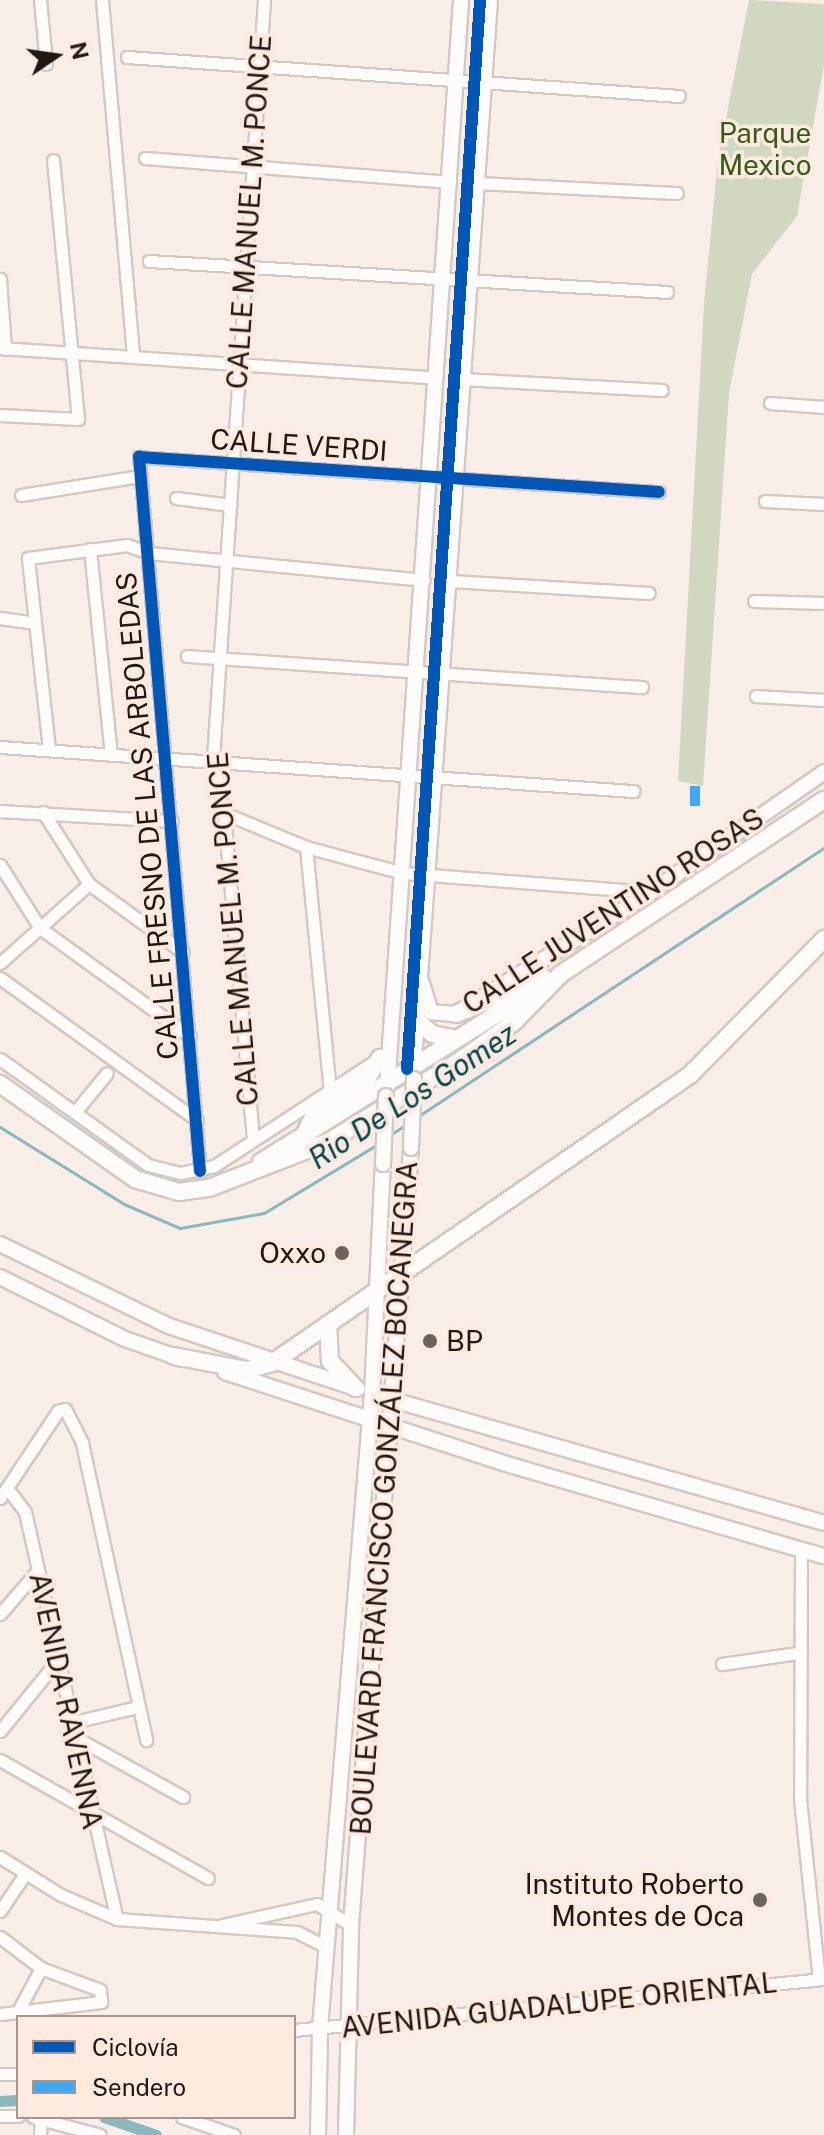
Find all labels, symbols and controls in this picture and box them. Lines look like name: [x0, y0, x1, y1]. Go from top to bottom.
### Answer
north arrow: [16, 16, 96, 96]
street label: CALLE MANUEL M. PONCE: [220, 34, 278, 390]
text: N: [65, 39, 94, 62]
park label: Parque Mexico: [718, 116, 812, 182]
street label: CALLE VERDI: [209, 422, 389, 468]
street label: CALLE FRESNO DE LAS ARBOLEDAS: [109, 571, 185, 1061]
street label: CALLE MANUEL M. PONCE: [201, 751, 265, 1107]
street label: CALLE JUVENTINO ROSAS: [456, 801, 770, 1021]
water label: Rio De Los Gomez: [301, 1015, 523, 1177]
street label: BOULEVARD FRANCISCO GONZÁLEZ BOCANEGRA: [344, 1160, 424, 1836]
place label: Oxxo: [259, 1236, 326, 1270]
marker: Oxxo: [333, 1244, 351, 1262]
place label: BP: [446, 1324, 483, 1358]
marker: BP: [421, 1332, 439, 1350]
street label: AVENIDA RAVENNA: [22, 1570, 110, 1832]
place label: Instituto Roberto Montes de Oca: [524, 1867, 744, 1933]
marker: Instituto Roberto Montes de Oca: [751, 1891, 769, 1909]
street label: AVENIDA GUADALUPE ORIENTAL: [339, 1965, 779, 2045]
legend: [16, 2015, 296, 2119]
text: Ciclovía: [92, 2033, 179, 2061]
text: Sendero: [92, 2073, 186, 2101]

